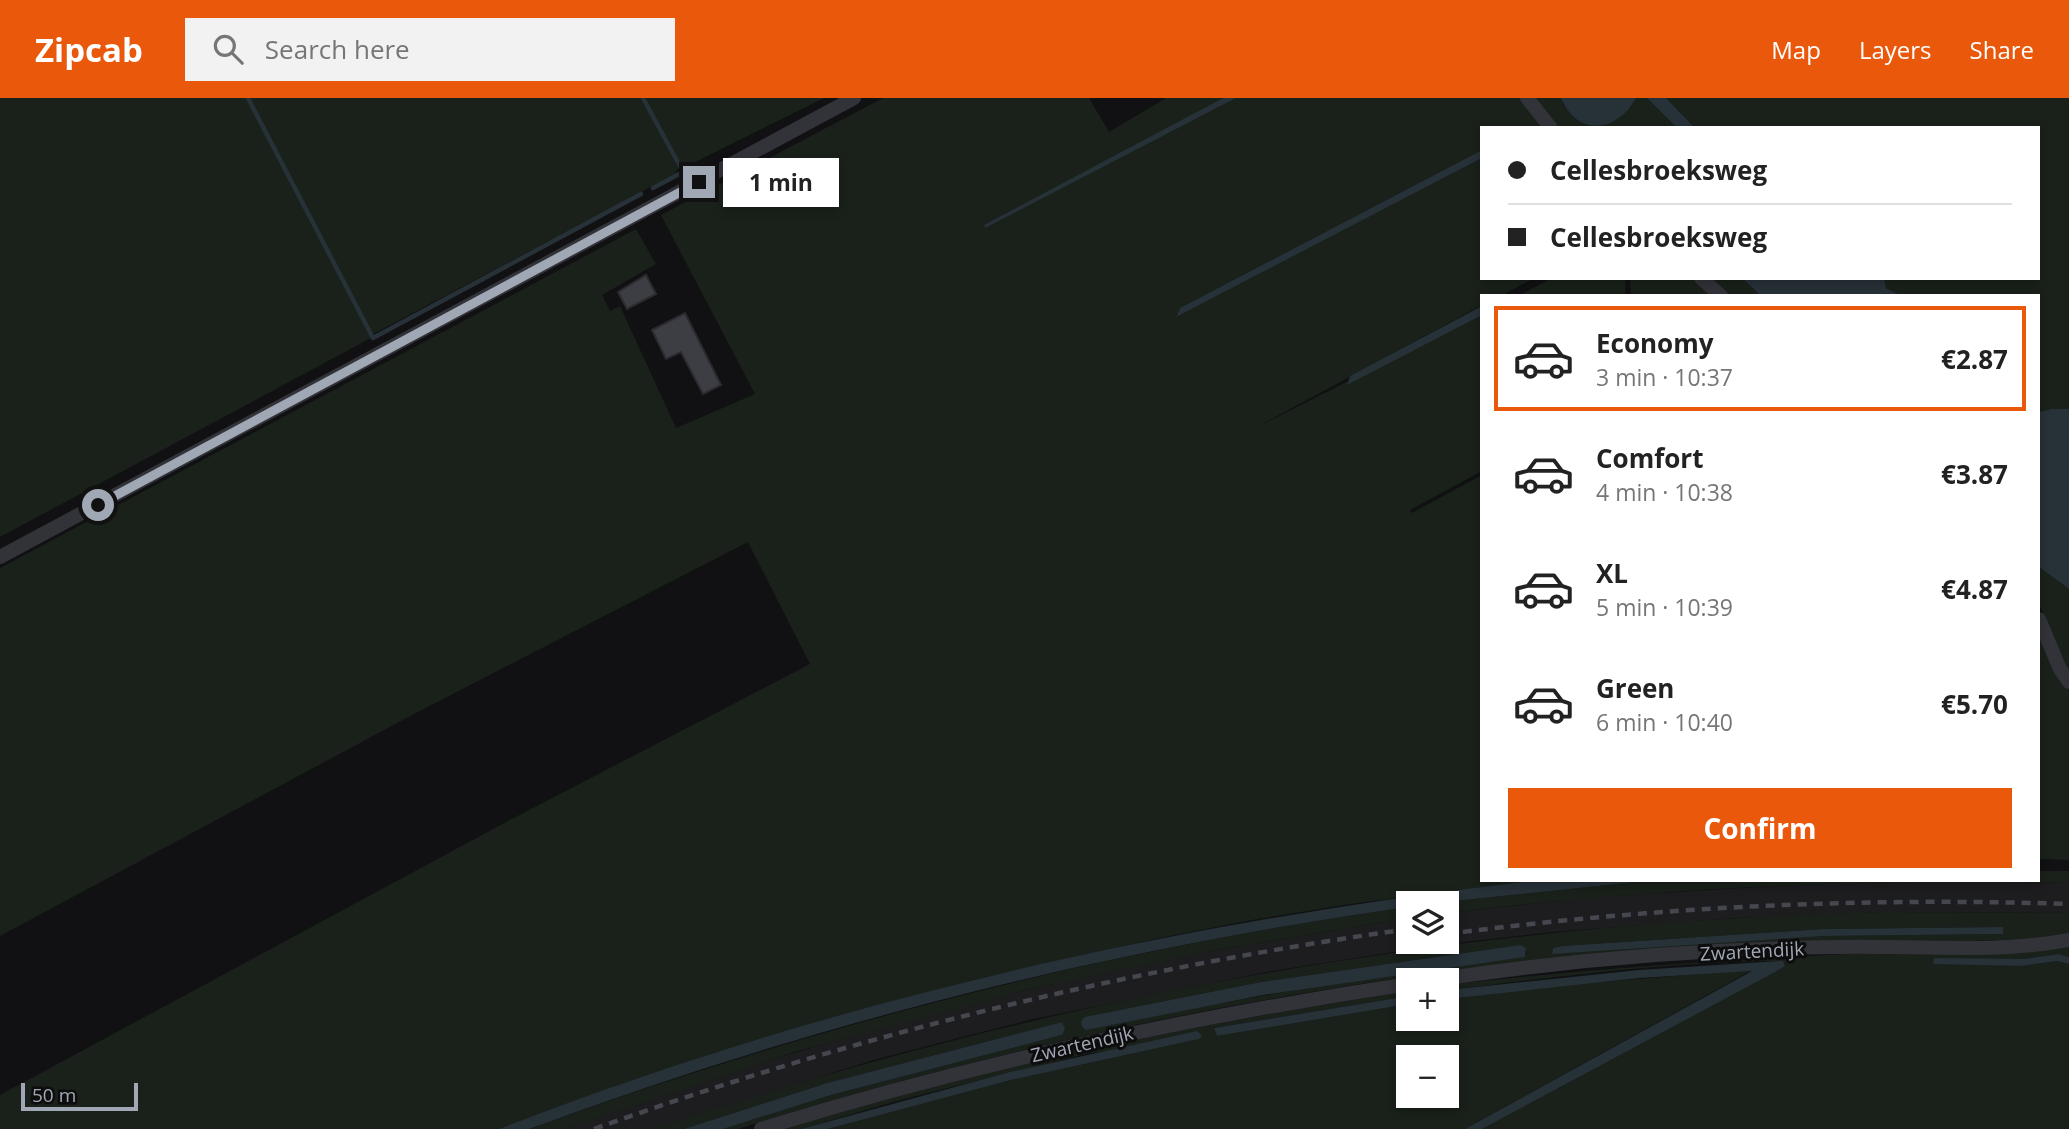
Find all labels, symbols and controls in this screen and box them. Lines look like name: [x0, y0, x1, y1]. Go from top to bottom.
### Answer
search box: [185, 18, 675, 81]
text: Zipcab: [35, 27, 143, 72]
icon: search: [209, 30, 247, 68]
text: Search here: [265, 31, 410, 67]
text: Map: [1771, 33, 1821, 66]
text: Layers: [1859, 33, 1932, 66]
text: Share: [1970, 33, 2034, 66]
text: Cellesbroeksweg: [1550, 152, 1767, 188]
callout: 1 min: [724, 158, 839, 206]
route end: [683, 166, 715, 198]
text: 1 min: [749, 166, 813, 198]
text: Cellesbroeksweg: [1550, 219, 1767, 255]
text: Economy: [1596, 325, 1714, 361]
icon: car: [1512, 327, 1575, 390]
text: €2.87: [1941, 341, 2008, 377]
text: 3 min · 10:37: [1596, 361, 1733, 393]
text: Comfort: [1596, 440, 1703, 476]
icon: car: [1512, 442, 1575, 505]
text: €3.87: [1941, 456, 2008, 492]
text: 4 min · 10:38: [1596, 476, 1733, 508]
route start: [82, 489, 114, 521]
text: XL: [1596, 555, 1628, 591]
icon: car: [1512, 557, 1575, 620]
text: €4.87: [1941, 571, 2008, 607]
text: 5 min · 10:39: [1596, 591, 1733, 623]
text: Green: [1596, 670, 1674, 706]
icon: car: [1512, 672, 1575, 735]
text: €5.70: [1941, 686, 2008, 722]
text: 6 min · 10:40: [1596, 706, 1733, 738]
button: Confirm: [1508, 788, 2012, 868]
map controls: [1396, 891, 1459, 1108]
button: layers: [1396, 891, 1459, 954]
street label: Zwartendijk: [1699, 935, 1805, 967]
button: +: [1396, 968, 1459, 1031]
street label: Zwartendijk: [1028, 1020, 1136, 1068]
button: −: [1396, 1045, 1459, 1108]
scale bar: [21, 1080, 138, 1112]
text: 50 m: [32, 1082, 76, 1108]

